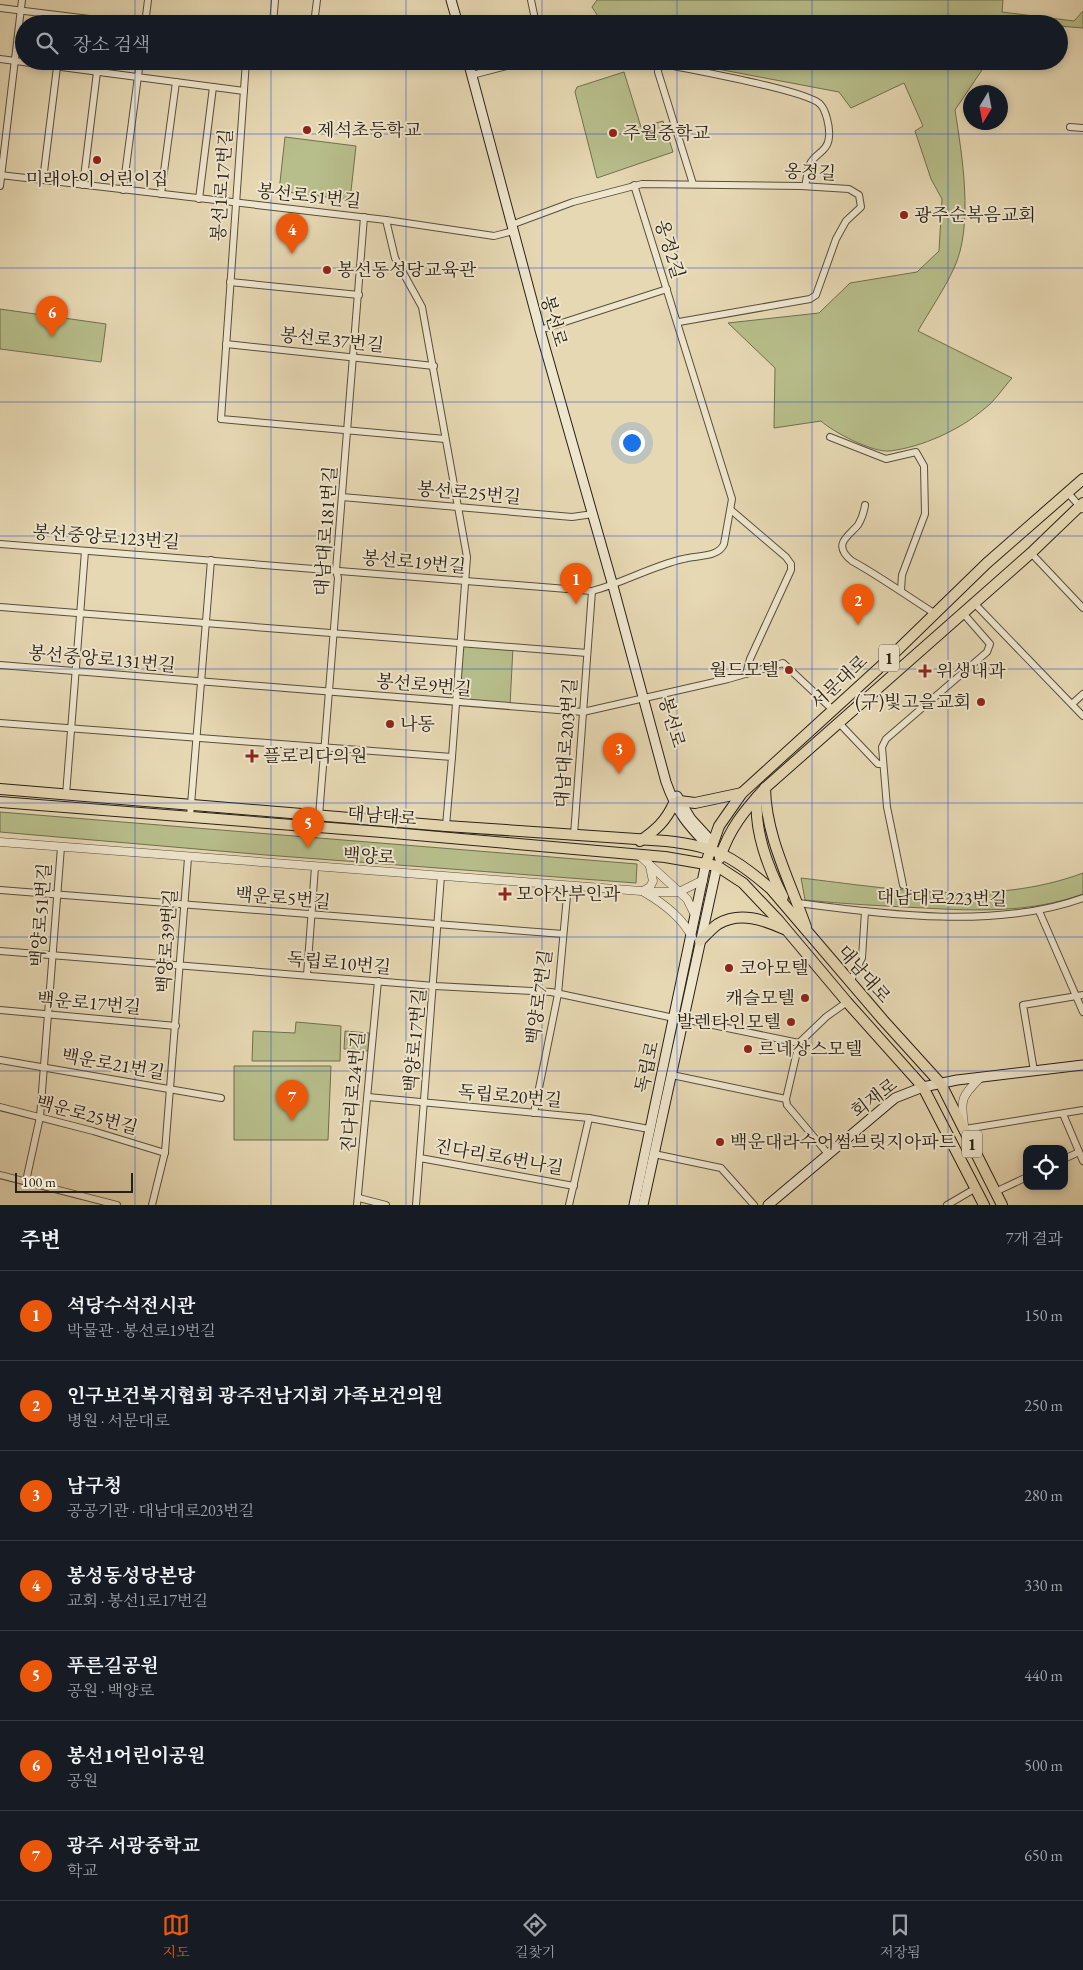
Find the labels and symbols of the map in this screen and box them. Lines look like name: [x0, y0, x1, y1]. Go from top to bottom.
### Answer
north arrow: [963, 85, 1008, 130]
place label: 제석초등학교: [317, 118, 422, 141]
place label: 주월중학교: [623, 121, 711, 144]
marker: 제석초등학교: [301, 124, 313, 136]
marker: 주월중학교: [607, 127, 619, 139]
street label: 봉선1로17번길: [206, 128, 237, 242]
marker: 미래아이 어린이집: [91, 154, 103, 166]
street label: 옹정길: [783, 159, 837, 184]
place label: 미래아이 어린이집: [26, 167, 168, 190]
street label: 봉선로51번길: [256, 179, 362, 212]
place label: 광주순복음교회: [914, 203, 1036, 226]
marker: 광주순복음교회: [898, 209, 910, 221]
pin: 4: [276, 213, 308, 254]
street label: 옹정2길: [651, 216, 690, 281]
place label: 봉선동성당교육관: [337, 258, 477, 281]
marker: 봉선동성당교육관: [321, 264, 333, 276]
street label: 봉선로: [536, 293, 573, 349]
pin: 6: [36, 296, 68, 337]
street label: 봉선로37번길: [279, 323, 385, 356]
your location: [619, 430, 645, 456]
street label: 대남대로181번길: [309, 465, 342, 597]
street label: 봉선로25번길: [416, 477, 522, 509]
street label: 봉선중앙로123번길: [32, 520, 180, 553]
street label: 봉선로19번길: [361, 546, 467, 578]
pin: 1: [560, 563, 592, 604]
pin: 2: [842, 584, 874, 625]
street label: 봉선중앙로131번길: [28, 641, 177, 676]
road number: 1: [879, 644, 899, 671]
street label: 서문대로: [805, 650, 872, 714]
place label: 월드모텔: [709, 658, 779, 681]
place label: 위생내과: [936, 659, 1006, 682]
marker: 월드모텔: [783, 664, 795, 676]
marker: 위생내과: [918, 664, 932, 678]
street label: 봉선로9번길: [375, 669, 473, 700]
street label: 대남대로203번길: [549, 677, 582, 809]
place label: (구)빛고을교회: [855, 690, 971, 713]
street label: 봉선로: [654, 694, 691, 750]
marker: (구)빛고을교회: [975, 696, 987, 708]
place label: 나동: [400, 712, 435, 735]
marker: 나동: [384, 718, 396, 730]
pin: 3: [603, 733, 635, 774]
place label: 플로리다의원: [263, 744, 367, 767]
marker: 플로리다의원: [245, 749, 259, 763]
street label: 대남대로: [346, 801, 418, 830]
pin: 5: [292, 807, 324, 848]
street label: 백양로: [342, 842, 396, 869]
street label: 백양로51번길: [25, 862, 56, 968]
street label: 백운로5번길: [234, 882, 332, 913]
place label: 모아산부인과: [516, 882, 621, 905]
street label: 대남대로223번길: [877, 885, 1007, 910]
marker: 모아산부인과: [498, 887, 512, 901]
street label: 백양로39번길: [151, 888, 182, 994]
street label: 대남대로: [833, 940, 896, 1007]
street label: 독립로10번길: [286, 947, 392, 979]
street label: 백양로7번길: [520, 948, 557, 1046]
place label: 코아모텔: [739, 956, 809, 979]
marker: 코아모텔: [723, 962, 735, 974]
place label: 캐슬모텔: [725, 986, 795, 1009]
street label: 백운로17번길: [36, 987, 142, 1019]
street label: 백양로17번길: [399, 987, 431, 1093]
marker: 캐슬모텔: [799, 992, 811, 1004]
place label: 발렌타인모텔: [677, 1010, 781, 1033]
marker: 발렌타인모텔: [785, 1016, 797, 1028]
street label: 진다리로24번길: [336, 1030, 369, 1154]
place label: 르네상스모텔: [758, 1037, 862, 1060]
street label: 독립로: [629, 1039, 664, 1095]
street label: 백운로21번길: [60, 1043, 166, 1084]
marker: 르네상스모텔: [742, 1043, 754, 1055]
street label: 회재로: [846, 1073, 901, 1122]
pin: 7: [276, 1080, 308, 1121]
street label: 독립로20번길: [457, 1080, 563, 1112]
street label: 백운로25번길: [34, 1090, 140, 1139]
place label: 백운대라수어썸브릿지아파트: [730, 1130, 957, 1153]
road number: 1: [962, 1130, 982, 1158]
street label: 진다리로6번나길: [433, 1134, 565, 1179]
marker: 백운대라수어썸브릿지아파트: [714, 1136, 726, 1148]
scale bar: [15, 1170, 132, 1193]

